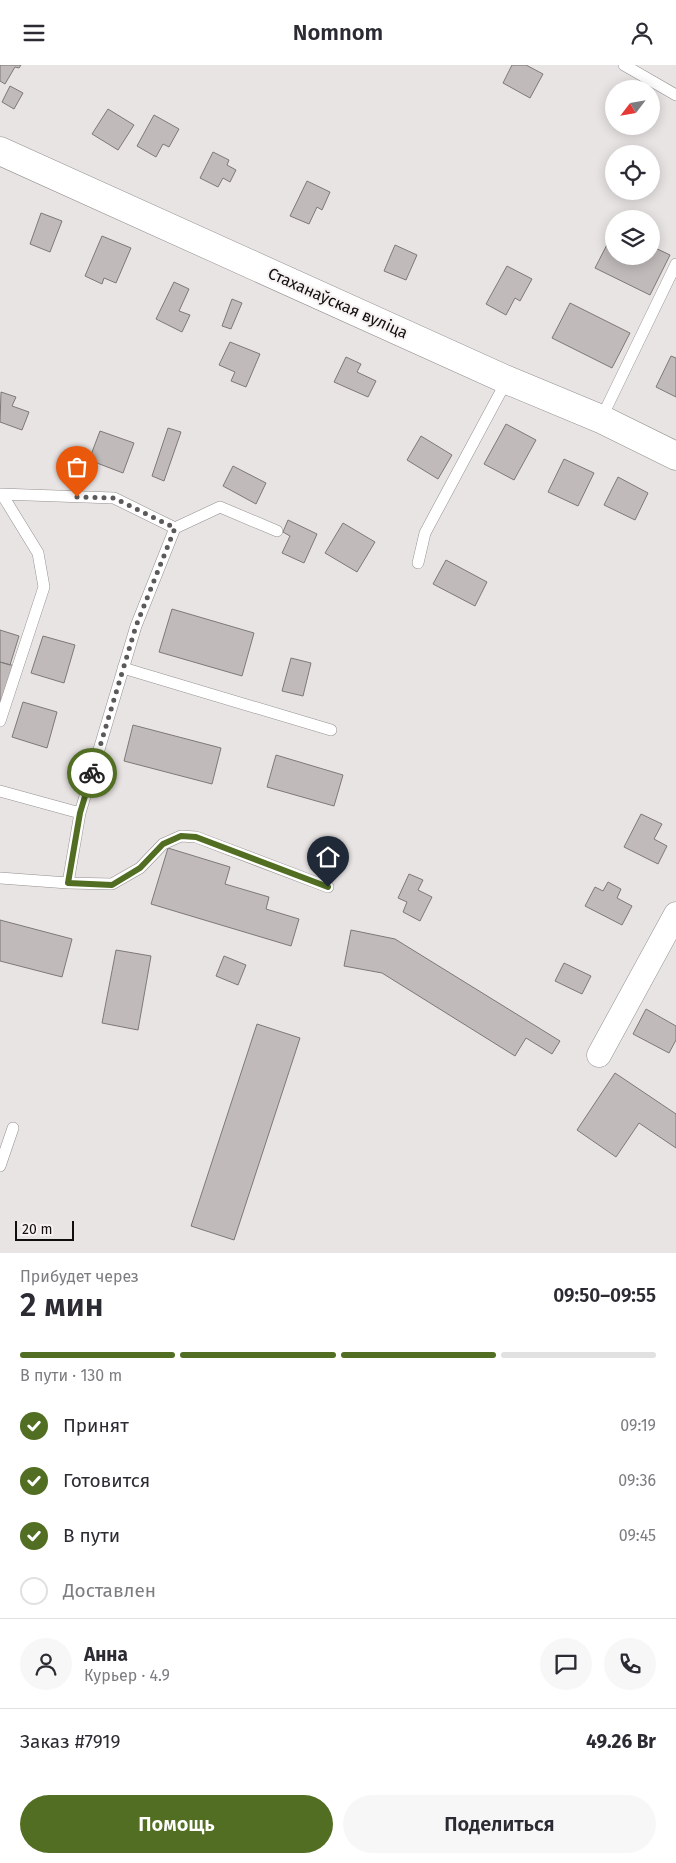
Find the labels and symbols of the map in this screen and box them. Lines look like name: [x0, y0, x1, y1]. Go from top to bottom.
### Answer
north arrow: [605, 80, 660, 135]
street label: Стаханаўская вуліца: [265, 264, 411, 342]
pin: [56, 446, 98, 497]
courier: [67, 748, 117, 798]
pin: [307, 836, 349, 887]
scale bar: [15, 1218, 74, 1241]

